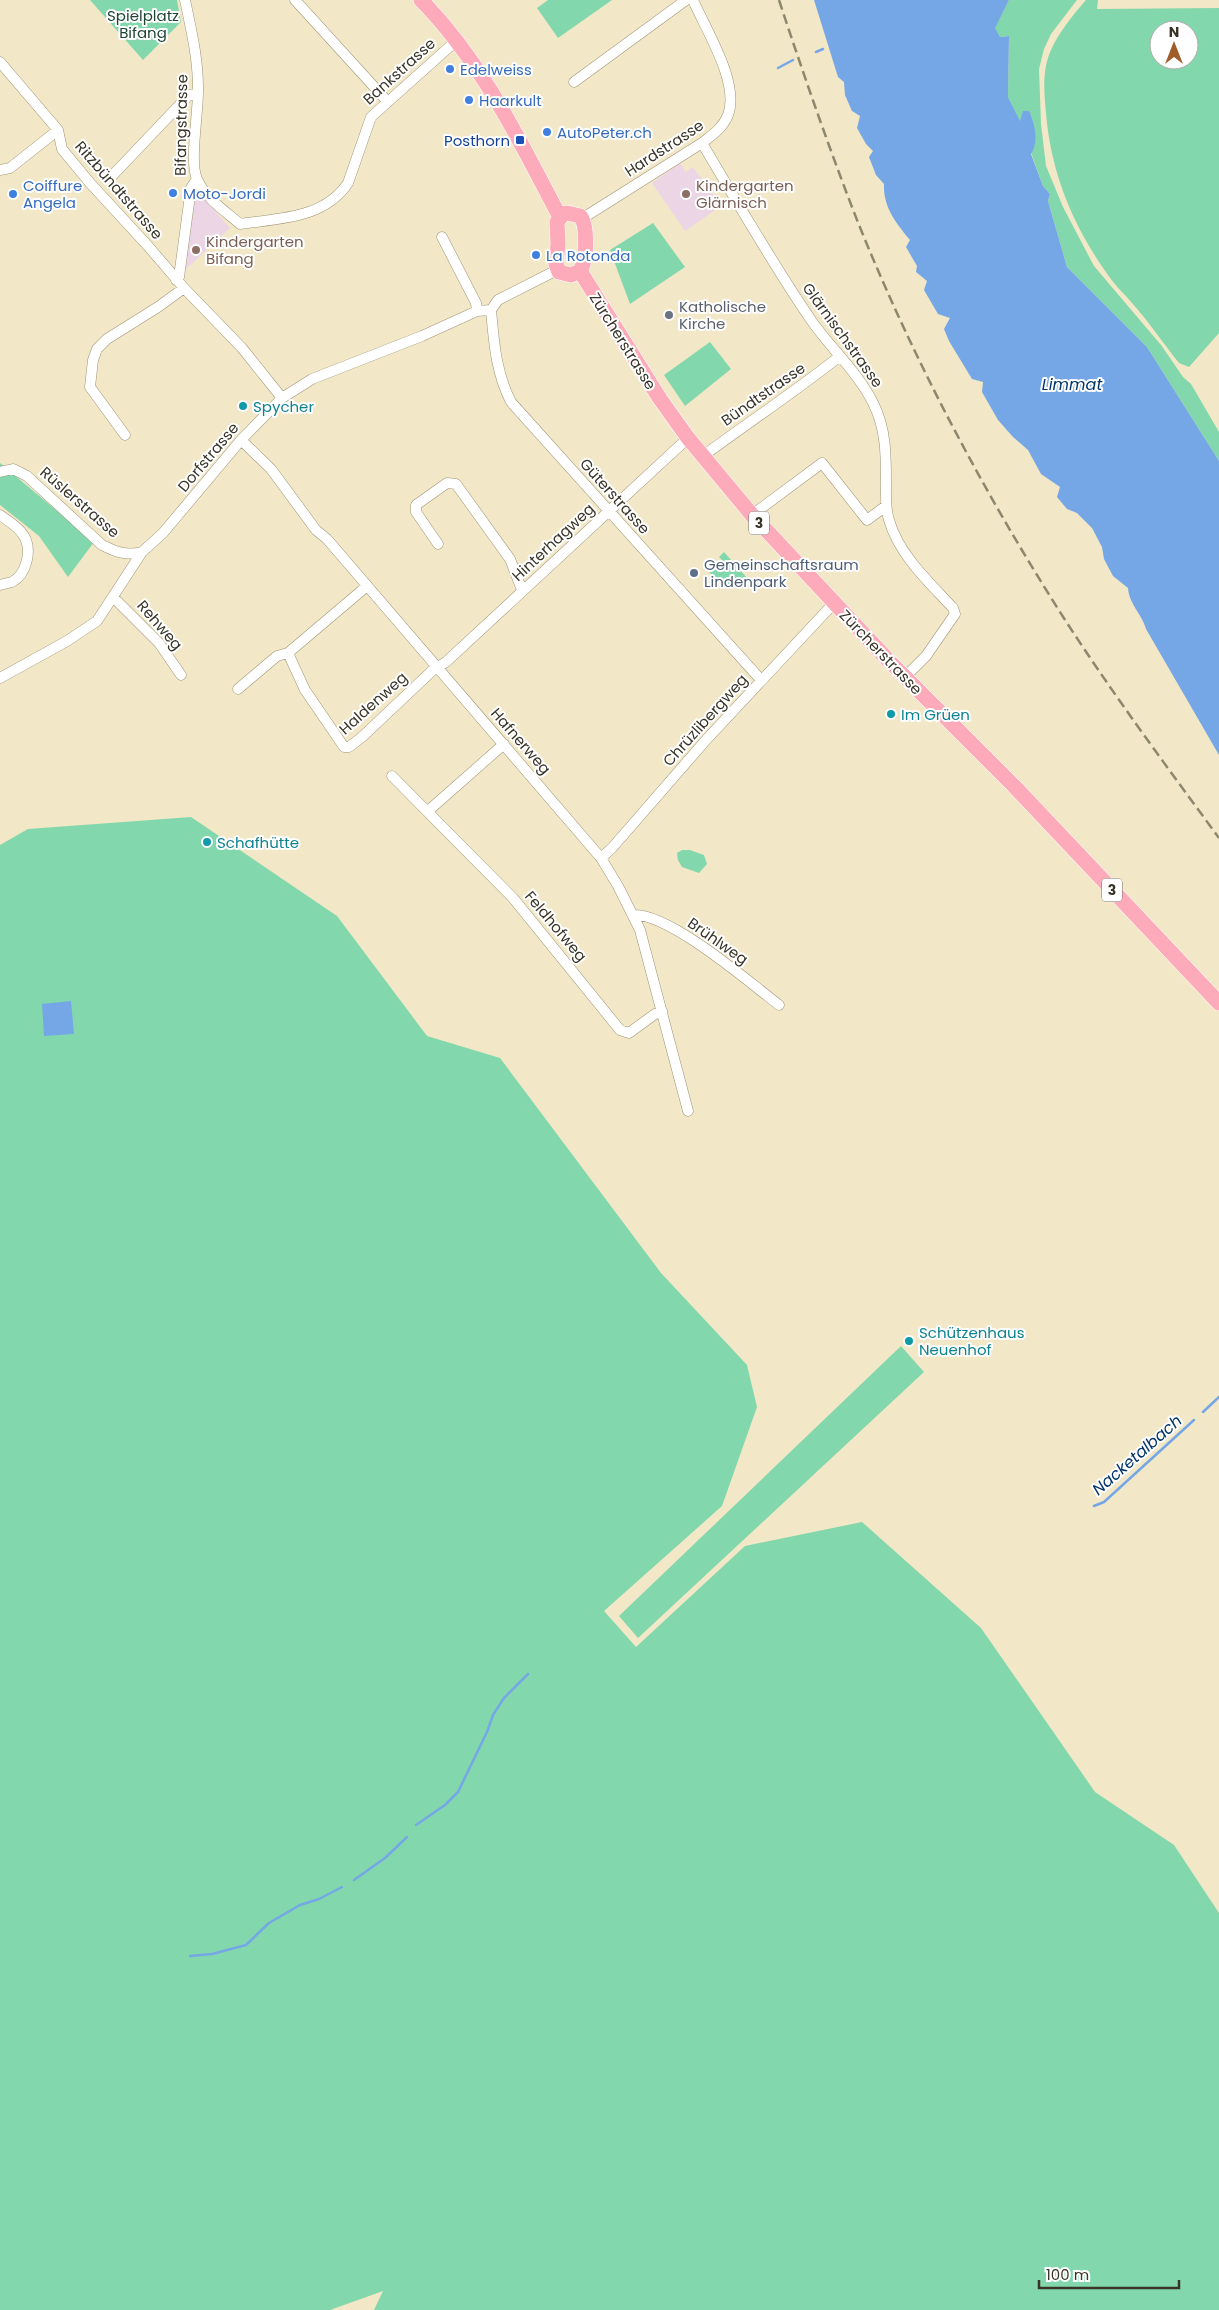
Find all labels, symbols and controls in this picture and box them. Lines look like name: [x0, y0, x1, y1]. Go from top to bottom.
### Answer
park label: Spielplatz Bifang: [107, 5, 179, 43]
north arrow: [1149, 20, 1199, 70]
text: N: [1169, 22, 1179, 42]
street label: Bankstrasse: [358, 33, 440, 109]
place label: Edelweiss: [460, 59, 532, 80]
marker: Edelweiss: [444, 63, 456, 75]
street label: Bifangstrasse: [170, 74, 192, 176]
place label: Haarkult: [479, 90, 542, 111]
marker: Haarkult: [463, 94, 475, 106]
street label: Hardstrasse: [620, 115, 708, 181]
place label: AutoPeter.ch: [557, 122, 652, 143]
marker: AutoPeter.ch: [541, 126, 553, 138]
place label: Posthorn: [444, 130, 510, 151]
marker: Posthorn: [514, 134, 526, 146]
street label: Ritzbündtstrasse: [70, 136, 168, 244]
place label: Coiffure Angela: [23, 175, 82, 213]
place label: Kindergarten Glärnisch: [696, 175, 794, 213]
place label: Moto-Jordi: [183, 183, 266, 204]
marker: Moto-Jordi: [167, 187, 179, 199]
marker: Coiffure Angela: [7, 188, 19, 200]
marker: Kindergarten Glärnisch: [680, 188, 692, 200]
place label: Kindergarten Bifang: [206, 231, 304, 269]
marker: Kindergarten Bifang: [190, 244, 202, 256]
place label: La Rotonda: [546, 245, 630, 266]
marker: La Rotonda: [530, 249, 542, 261]
street label: Glärnischstrasse: [798, 278, 888, 392]
street label: Zürcherstrasse: [585, 288, 661, 394]
place label: Katholische Kirche: [679, 296, 766, 334]
marker: Katholische Kirche: [663, 309, 675, 321]
street label: Bündtstrasse: [717, 357, 809, 431]
water label: Limmat: [1042, 373, 1103, 396]
place label: Spycher: [253, 396, 314, 417]
marker: Spycher: [237, 400, 249, 412]
street label: Dorfstrasse: [173, 418, 243, 496]
street label: Güterstrasse: [575, 453, 655, 539]
street label: Rüslerstrasse: [36, 462, 124, 542]
street label: Hinterhagweg: [507, 498, 599, 586]
road number: 3: [749, 512, 769, 534]
place label: Gemeinschaftsraum Lindenpark: [704, 554, 859, 592]
marker: Gemeinschaftsraum Lindenpark: [688, 567, 700, 579]
street label: Rehweg: [132, 596, 188, 654]
street label: Zürcherstrasse: [835, 605, 927, 699]
street label: Haldenweg: [334, 667, 412, 739]
street label: Chrüzlibergweg: [658, 669, 752, 771]
street label: Hafnerweg: [486, 703, 556, 779]
place label: Im Grüen: [901, 704, 970, 725]
marker: Im Grüen: [885, 708, 897, 720]
place label: Schafhütte: [217, 832, 299, 853]
marker: Schafhütte: [201, 836, 213, 848]
road number: 3: [1102, 878, 1122, 902]
street label: Feldhofweg: [520, 886, 592, 966]
street label: Brühlweg: [684, 912, 752, 970]
place label: Schützenhaus Neuenhof: [919, 1322, 1025, 1360]
marker: Schützenhaus Neuenhof: [903, 1335, 915, 1347]
water label: Nacketalbach: [1087, 1410, 1187, 1500]
scale bar: [1039, 2258, 1179, 2290]
text: 100 m: [1046, 2264, 1089, 2285]

